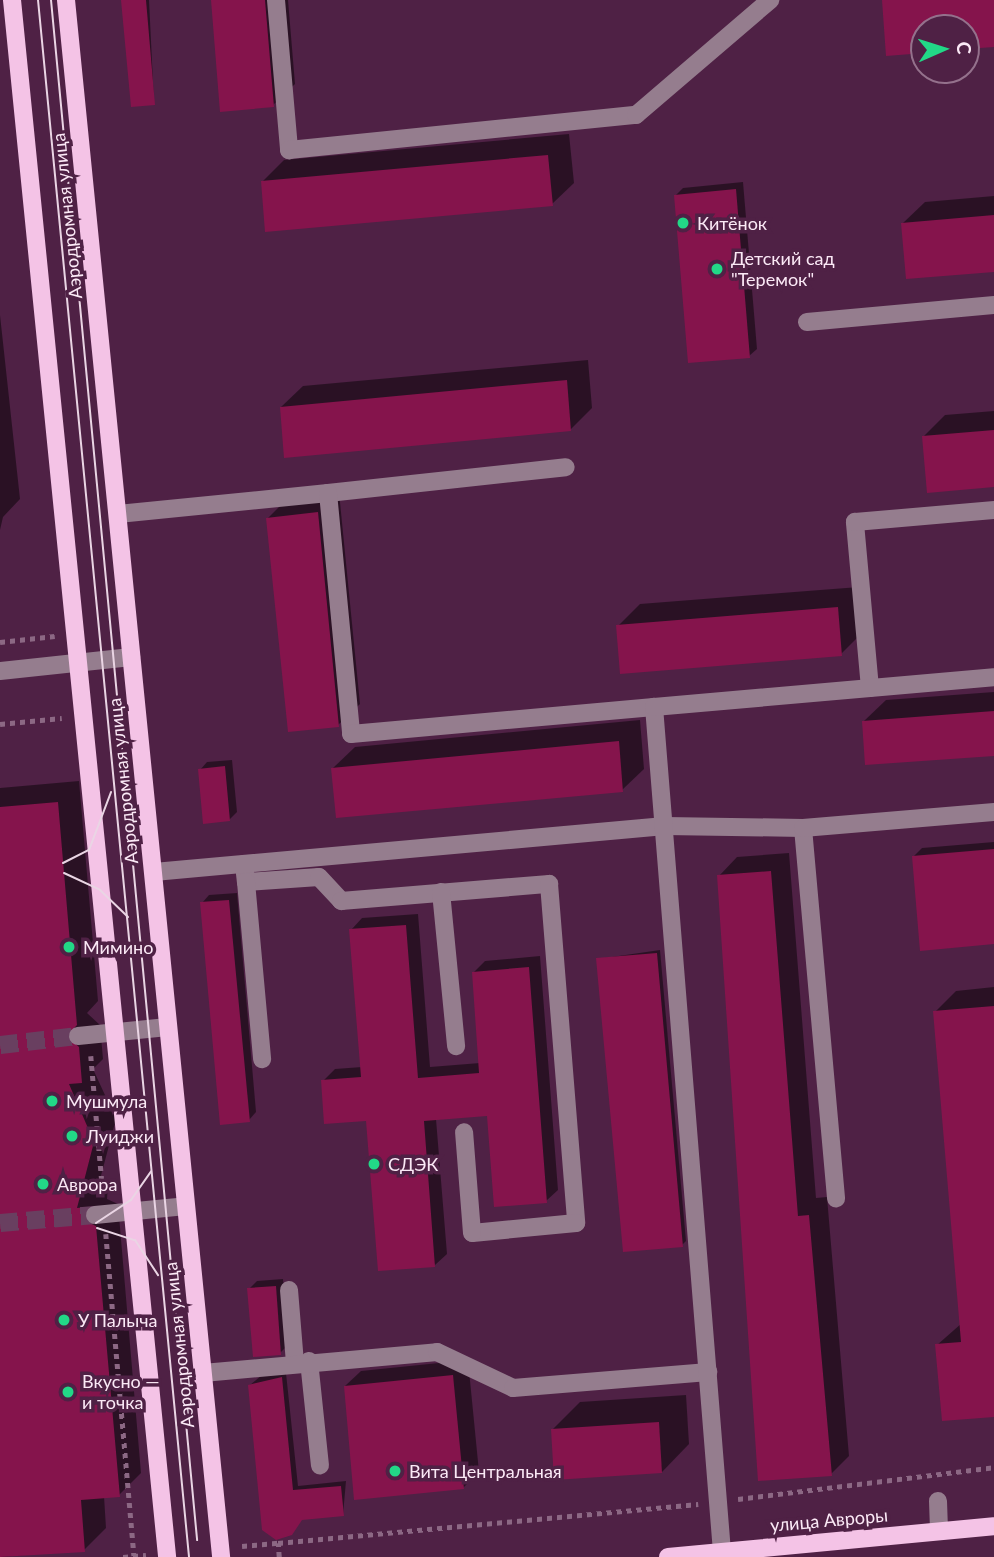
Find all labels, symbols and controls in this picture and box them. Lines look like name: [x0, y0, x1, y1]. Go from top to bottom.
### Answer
north arrow: [910, 14, 980, 84]
text: С: [953, 41, 976, 55]
street label: Аэродромная улица: [48, 132, 86, 300]
place label: Китёнок: [697, 212, 767, 234]
marker: Китёнок: [675, 215, 691, 231]
place label: Детский сад "Теремок": [731, 248, 835, 290]
marker: Детский сад "Теремок": [709, 261, 725, 277]
street label: Аэродромная улица: [104, 697, 142, 865]
place label: Мимино: [83, 936, 153, 958]
marker: Мимино: [61, 939, 77, 955]
place label: Мушмула: [66, 1090, 147, 1112]
marker: Мушмула: [44, 1093, 60, 1109]
place label: Луиджи: [86, 1125, 154, 1147]
marker: Луиджи: [64, 1128, 80, 1144]
place label: СДЭК: [388, 1153, 438, 1175]
marker: СДЭК: [366, 1156, 382, 1172]
place label: Аврора: [57, 1173, 117, 1195]
marker: Аврора: [35, 1176, 51, 1192]
street label: Аэродромная улица: [160, 1261, 198, 1429]
place label: У Палыча: [78, 1309, 158, 1331]
marker: У Палыча: [56, 1312, 72, 1328]
place label: Вкусно — и точка: [82, 1371, 160, 1414]
marker: Вкусно — и точка: [60, 1384, 76, 1400]
place label: Вита Центральная: [409, 1460, 562, 1482]
marker: Вита Центральная: [387, 1463, 403, 1479]
street label: улица Авроры: [769, 1504, 889, 1536]

